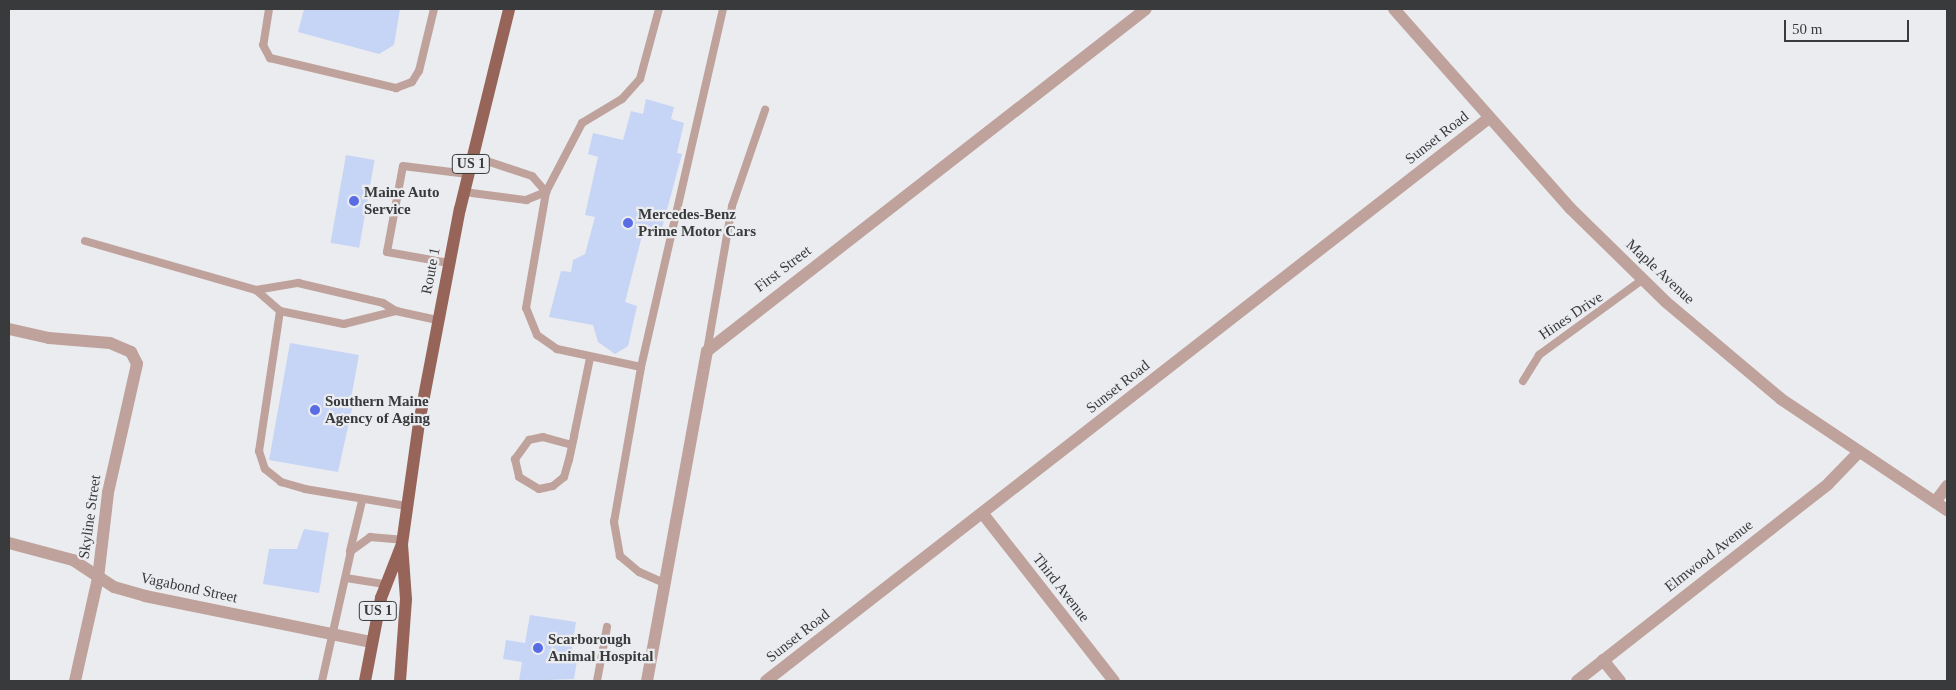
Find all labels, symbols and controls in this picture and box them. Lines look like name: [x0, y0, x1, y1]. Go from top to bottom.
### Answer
scale bar: [1786, 10, 1911, 42]
text: 50 m: [1792, 21, 1822, 37]
street label: Sunset Road: [1402, 108, 1472, 168]
road number: US 1: [451, 152, 491, 175]
place label: Maine Auto Service: [364, 183, 440, 218]
marker: Maine Auto Service: [348, 195, 360, 207]
place label: Mercedes-Benz Prime Motor Cars: [638, 205, 756, 240]
marker: Mercedes-Benz Prime Motor Cars: [622, 217, 634, 229]
street label: Maple Avenue: [1622, 236, 1698, 308]
street label: First Street: [751, 242, 815, 296]
street label: Route 1: [418, 246, 444, 296]
street label: Hines Drive: [1536, 288, 1606, 344]
street label: Sunset Road: [1083, 357, 1153, 417]
place label: Southern Maine Agency of Aging: [325, 392, 431, 427]
marker: Southern Maine Agency of Aging: [309, 404, 321, 416]
street label: Skyline Street: [75, 474, 105, 560]
street label: Elmwood Avenue: [1661, 516, 1757, 596]
street label: Third Avenue: [1028, 550, 1094, 626]
street label: Vagabond Street: [139, 569, 239, 607]
road number: US 1: [358, 600, 398, 622]
street label: Sunset Road: [763, 606, 833, 666]
place label: Scarborough Animal Hospital: [548, 630, 653, 665]
marker: Scarborough Animal Hospital: [532, 642, 544, 654]

